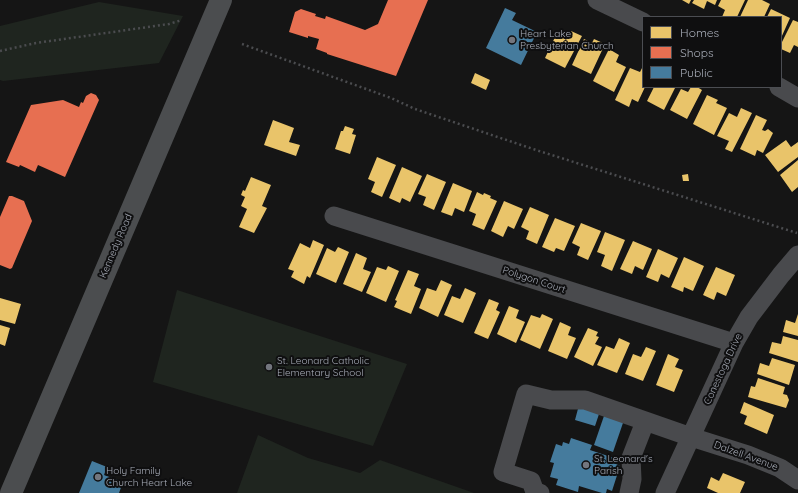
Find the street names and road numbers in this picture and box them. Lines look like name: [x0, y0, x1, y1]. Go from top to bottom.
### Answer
street label: Kennedy Road: [97, 212, 135, 280]
street label: Polygon Court: [501, 264, 567, 296]
street label: Conestoga Drive: [701, 332, 745, 406]
street label: Dalzell Avenue: [712, 439, 780, 473]

